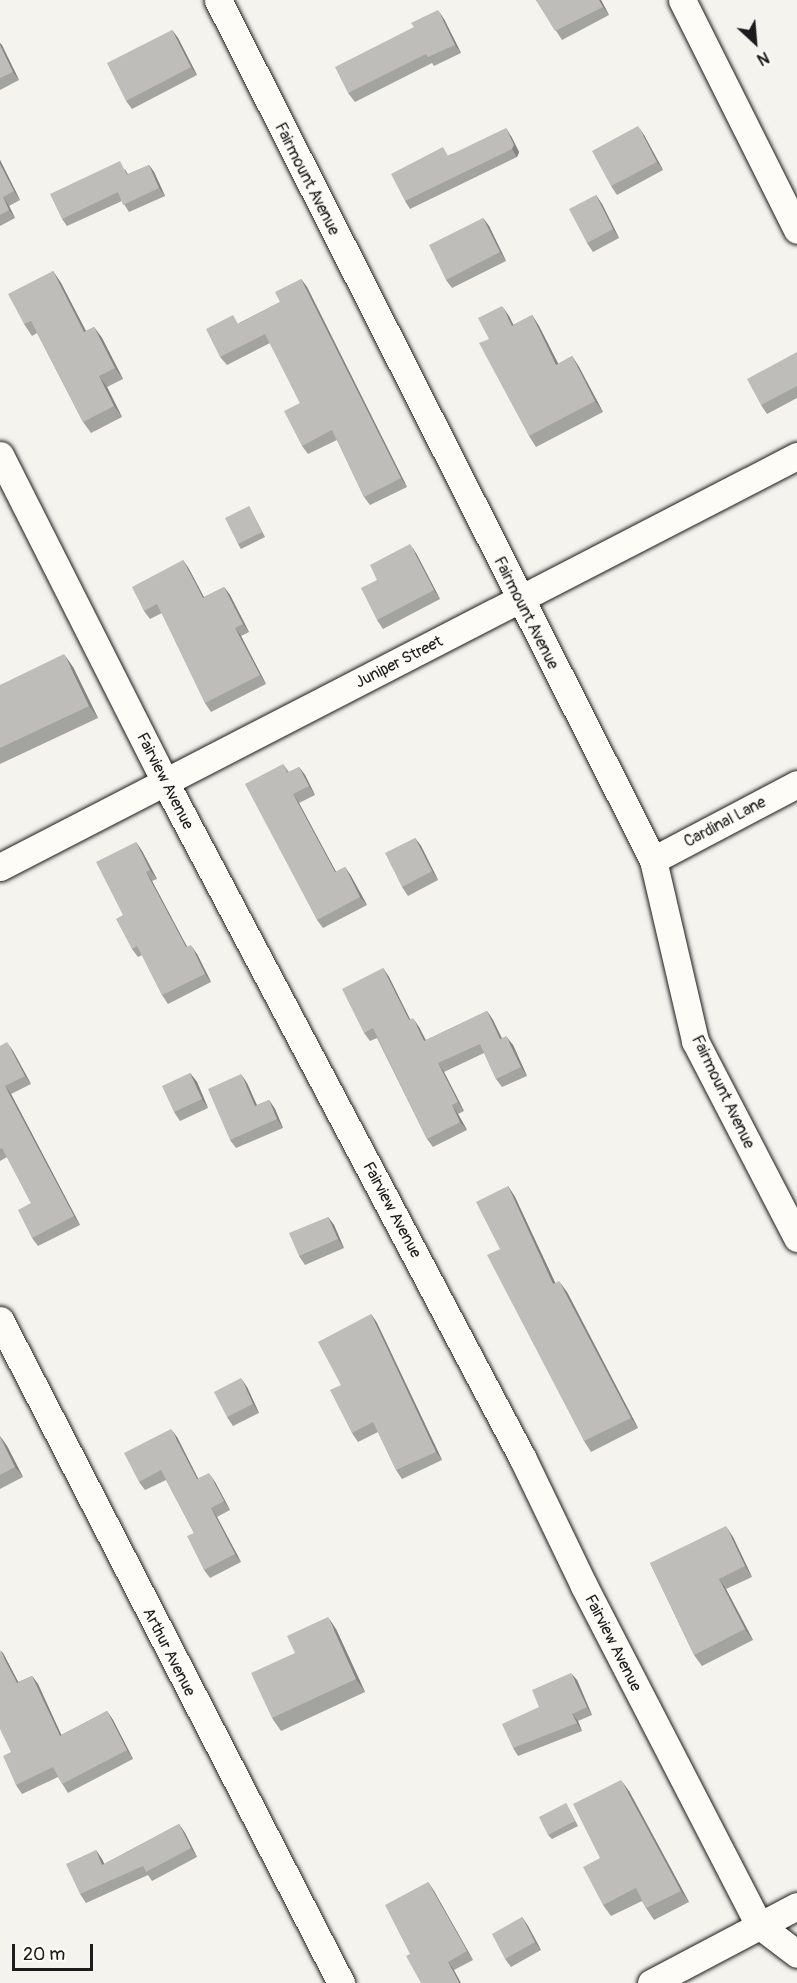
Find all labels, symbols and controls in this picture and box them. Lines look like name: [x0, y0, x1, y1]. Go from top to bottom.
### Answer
north arrow: [725, 12, 785, 72]
text: N: [754, 47, 772, 70]
street label: Fairmount Avenue: [270, 120, 344, 238]
street label: Fairmount Avenue: [489, 554, 563, 672]
street label: Juniper Street: [352, 632, 446, 692]
street label: Fairview Avenue: [132, 729, 198, 833]
street label: Cardinal Lane: [681, 792, 769, 852]
street label: Fairmount Avenue: [687, 1032, 759, 1152]
street label: Fairview Avenue: [359, 1159, 425, 1261]
street label: Fairview Avenue: [580, 1591, 646, 1695]
street label: Arthur Avenue: [139, 1605, 199, 1699]
scale bar: [15, 1932, 96, 1970]
text: 20 m: [23, 1943, 65, 1966]

